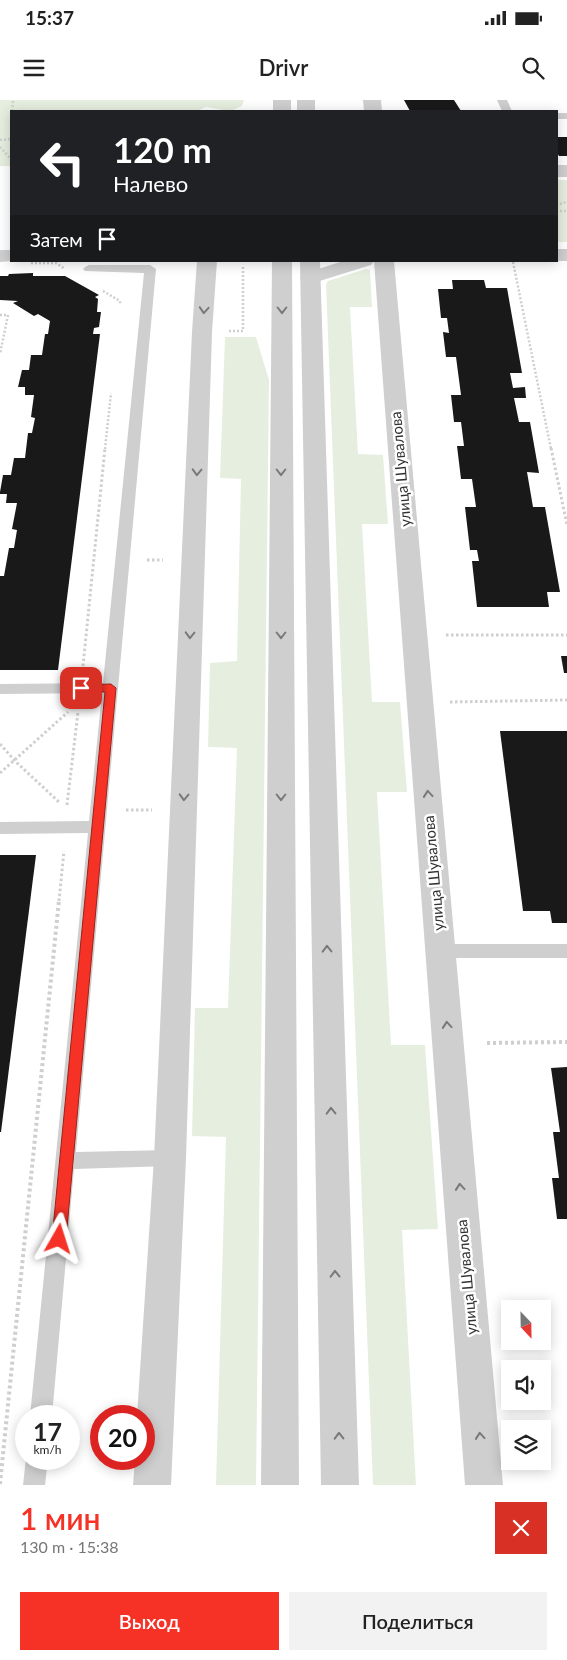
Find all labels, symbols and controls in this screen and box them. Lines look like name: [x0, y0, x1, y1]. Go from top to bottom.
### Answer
text: 15:37: [25, 6, 74, 29]
icon: menu: [20, 54, 48, 82]
text: Drivr: [259, 54, 308, 81]
icon: search: [519, 54, 547, 82]
text: 120 m: [113, 128, 212, 170]
icon: left: [30, 130, 95, 195]
text: Налево: [113, 170, 188, 197]
icon: arrive: [93, 225, 121, 253]
text: Затем: [30, 228, 83, 251]
one-way arrow: [198, 306, 209, 314]
one-way arrow: [277, 306, 287, 314]
street label: улица Шувалова: [386, 411, 414, 527]
one-way arrow: [191, 468, 202, 476]
one-way arrow: [276, 469, 286, 477]
one-way arrow: [185, 631, 196, 639]
one-way arrow: [276, 632, 286, 639]
pin: [60, 667, 102, 709]
icon: arrive: [67, 674, 95, 702]
one-way arrow: [422, 789, 433, 797]
one-way arrow: [179, 794, 189, 801]
one-way arrow: [276, 794, 286, 802]
street label: улица Шувалова: [419, 815, 447, 931]
one-way arrow: [322, 945, 332, 952]
one-way arrow: [441, 1021, 452, 1029]
one-way arrow: [326, 1107, 336, 1115]
one-way arrow: [455, 1183, 466, 1191]
position arrow: [32, 1212, 84, 1264]
street label: улица Шувалова: [452, 1219, 480, 1335]
one-way arrow: [330, 1270, 340, 1278]
north arrow: [501, 1300, 551, 1350]
map controls: [501, 1300, 551, 1470]
button: sound: [501, 1360, 551, 1410]
speed limit sign: 20: [90, 1405, 155, 1470]
text: 17: [33, 1416, 62, 1446]
button: layers: [501, 1420, 551, 1470]
one-way arrow: [334, 1432, 344, 1440]
one-way arrow: [475, 1432, 486, 1440]
text: km/h: [33, 1442, 62, 1457]
text: 1 мин: [20, 1500, 101, 1536]
button: close: [495, 1502, 547, 1554]
text: 130 m · 15:38: [20, 1537, 119, 1556]
button: Выход: [20, 1592, 279, 1650]
button: Поделиться: [289, 1592, 547, 1650]

